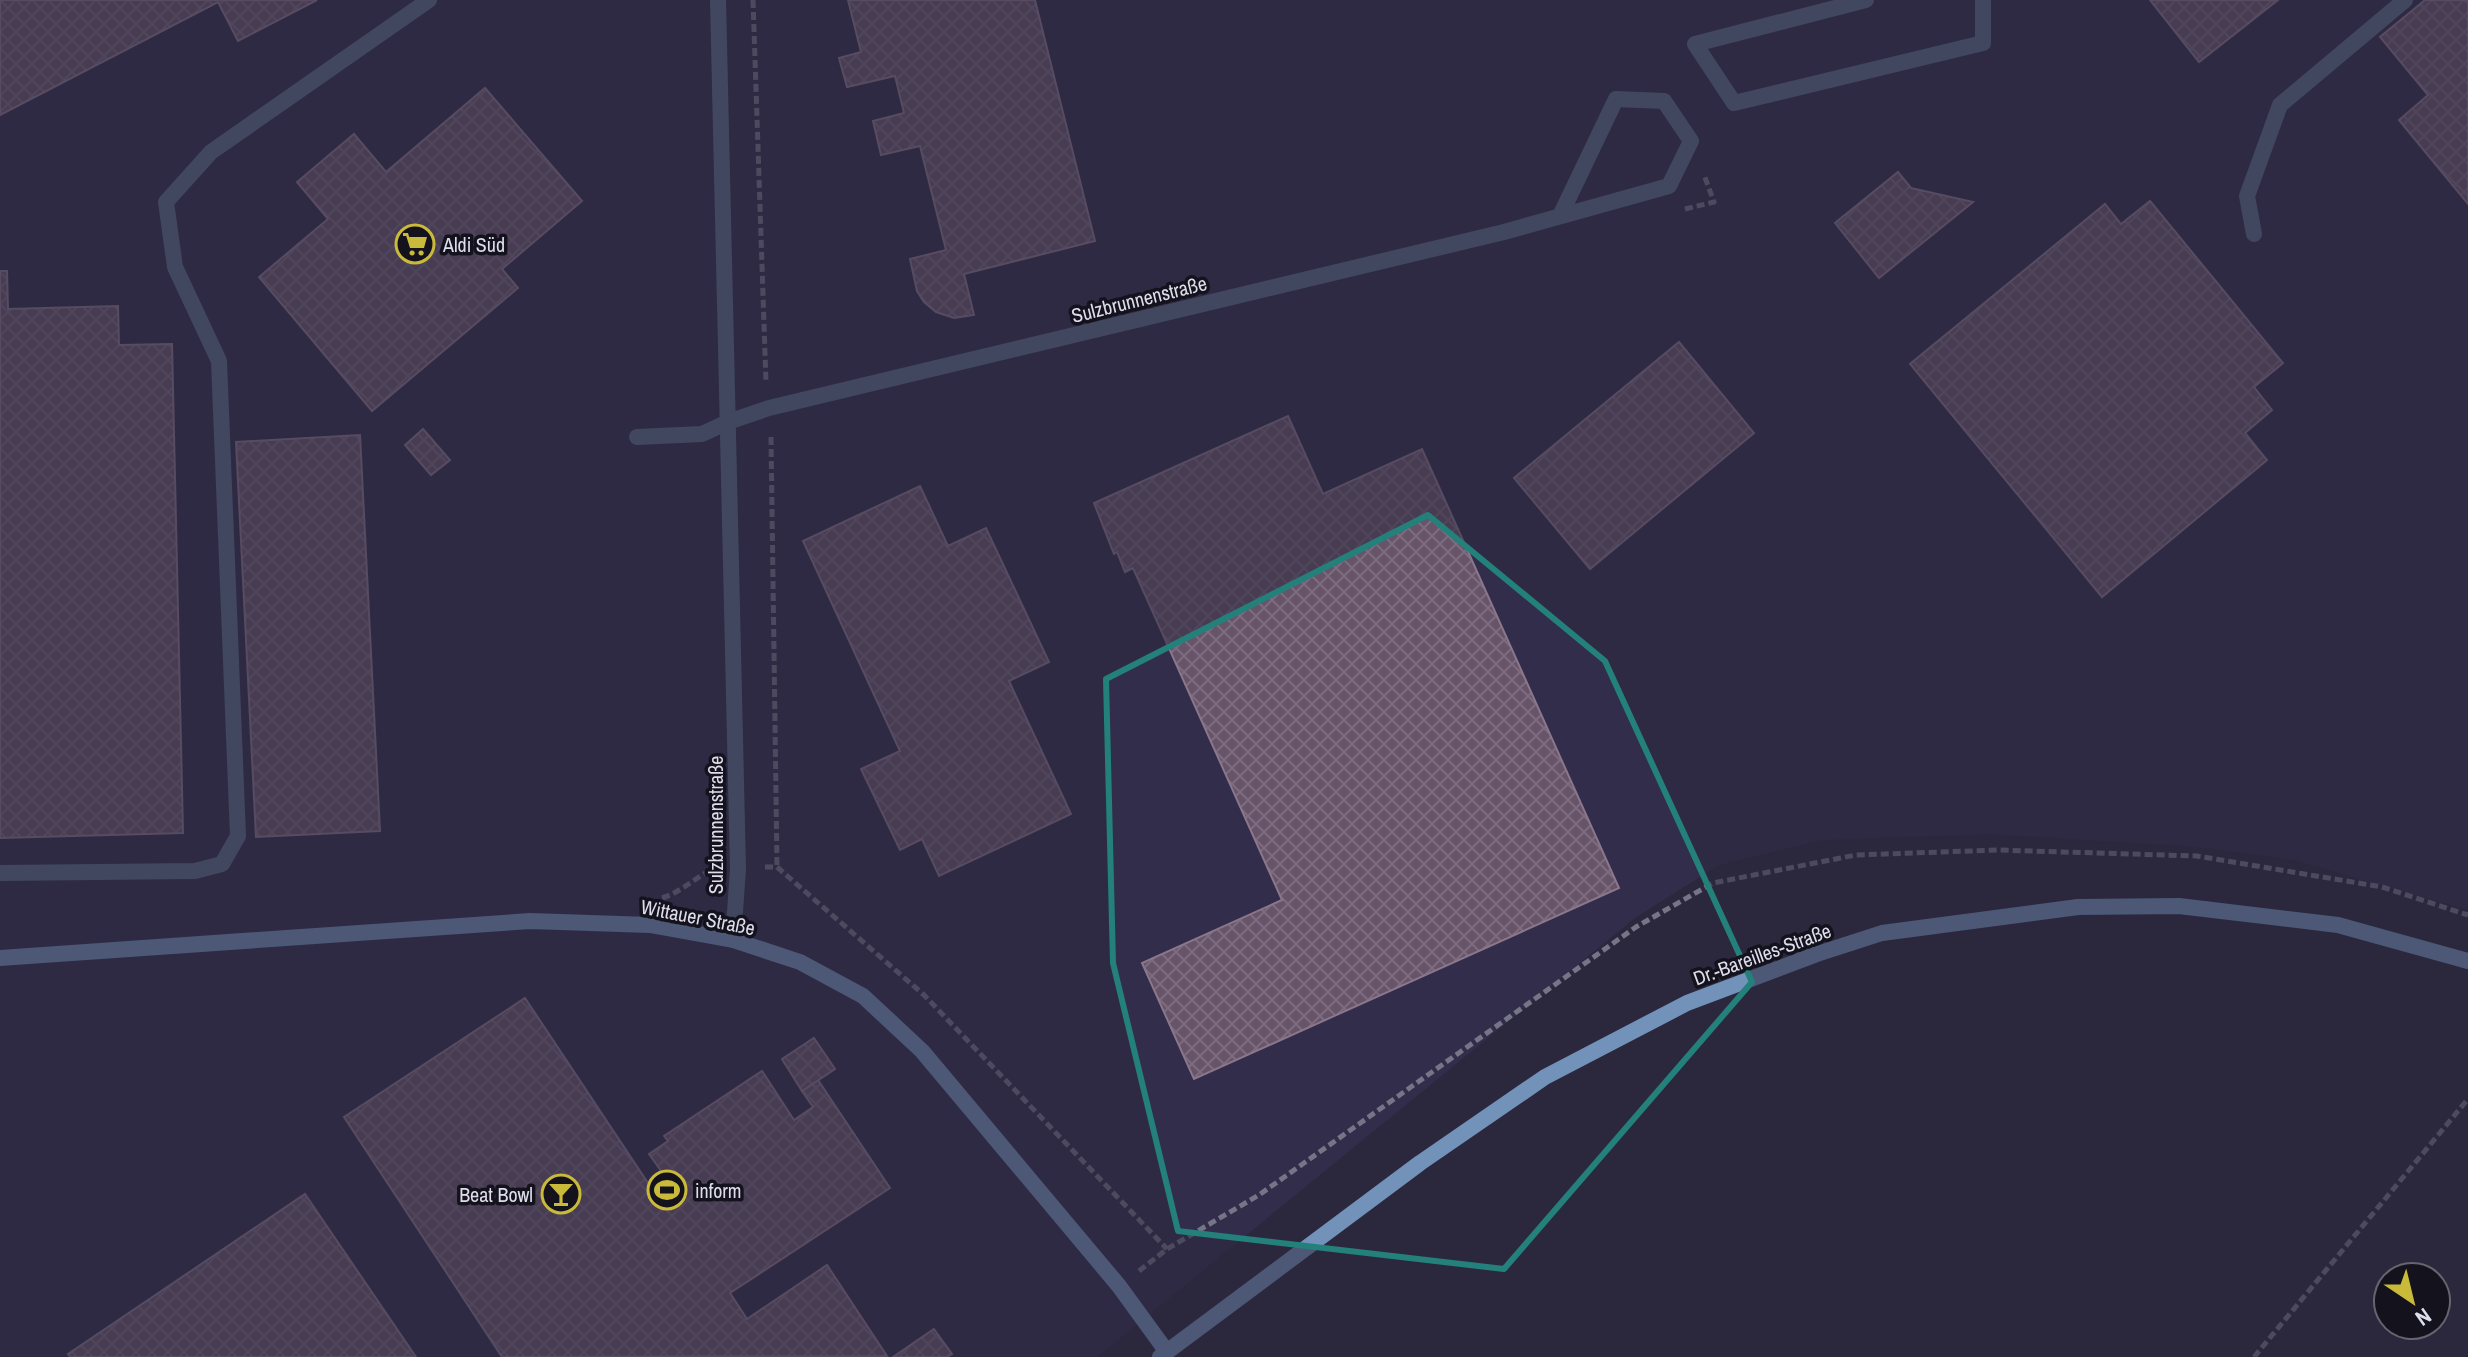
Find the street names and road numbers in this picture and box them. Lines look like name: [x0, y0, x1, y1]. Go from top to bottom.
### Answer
street label: Sulzbrunnenstraße: [1069, 269, 1209, 329]
street label: Sulzbrunnenstraße: [702, 756, 729, 894]
street label: Wittauer Straße: [639, 893, 757, 941]
street label: Dr.-Bareilles-Straße: [1689, 917, 1835, 991]

